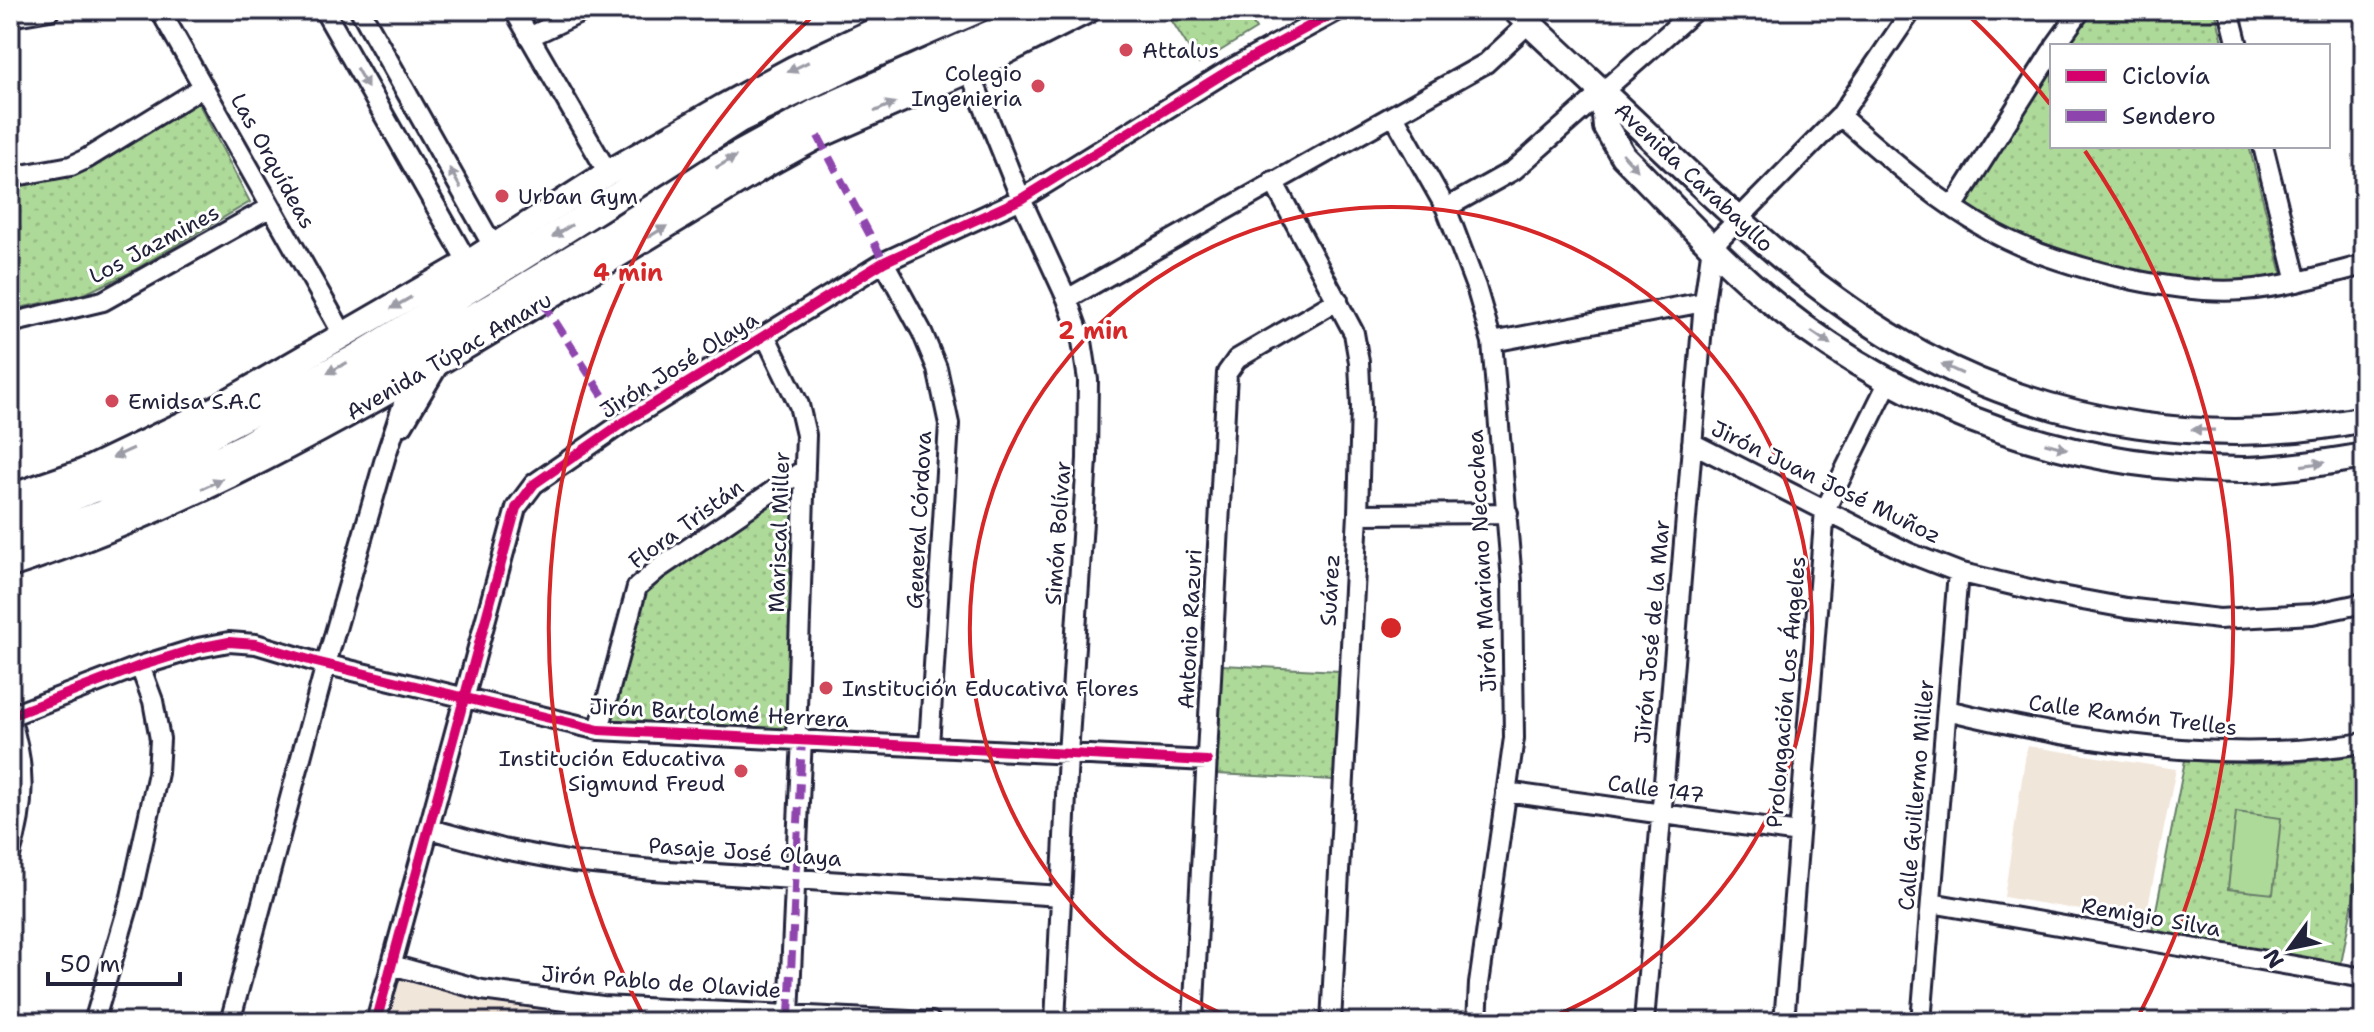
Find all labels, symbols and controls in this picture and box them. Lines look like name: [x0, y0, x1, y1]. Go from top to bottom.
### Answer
place label: Attalus: [1142, 36, 1219, 65]
marker: Attalus: [1117, 41, 1135, 59]
legend: [2050, 44, 2330, 148]
place label: Colegio Ingenieria: [911, 59, 1022, 113]
one-way arrow: [786, 60, 810, 74]
text: Ciclovía: [2122, 60, 2210, 92]
one-way arrow: [355, 67, 369, 89]
marker: Colegio Ingenieria: [1029, 77, 1047, 95]
street label: Las Orquídeas: [224, 88, 322, 234]
street label: Avenida Carabayllo: [1608, 96, 1780, 258]
one-way arrow: [873, 100, 897, 113]
text: Sendero: [2122, 100, 2216, 132]
one-way arrow: [1621, 152, 1639, 171]
one-way arrow: [715, 155, 737, 169]
one-way arrow: [448, 167, 462, 190]
place label: Urban Gym: [518, 182, 638, 211]
marker: Urban Gym: [493, 187, 511, 205]
street label: Los Jazmines: [84, 198, 224, 290]
one-way arrow: [552, 224, 573, 239]
one-way arrow: [646, 225, 668, 239]
text: 4 min: [593, 257, 663, 289]
street label: Avenida Túpac Amaru: [341, 285, 557, 427]
one-way arrow: [390, 295, 412, 309]
street label: Jirón José Olaya: [595, 305, 764, 425]
text: 2 min: [1058, 315, 1128, 347]
one-way arrow: [1810, 331, 1831, 346]
one-way arrow: [326, 360, 348, 374]
one-way arrow: [1941, 362, 1964, 376]
place label: Emidsa S.A.C: [128, 387, 261, 416]
marker: Emidsa S.A.C: [103, 392, 121, 410]
street label: Jirón Juan José Muñoz: [1706, 414, 1946, 550]
one-way arrow: [2190, 424, 2215, 437]
street label: Jirón Mariano Necochea: [1461, 429, 1503, 693]
street label: General Córdova: [900, 430, 938, 610]
one-way arrow: [2044, 440, 2068, 453]
one-way arrow: [112, 446, 135, 460]
street label: Mariscal Miller: [762, 451, 796, 613]
one-way arrow: [2301, 457, 2326, 470]
street label: Simón Bolívar: [1038, 460, 1078, 606]
street label: Flora Tristán: [623, 473, 749, 575]
one-way arrow: [201, 477, 224, 491]
street label: Jirón José de la Mar: [1628, 519, 1676, 745]
street label: Antonio Razuri: [1171, 548, 1209, 710]
street label: Suárez: [1314, 553, 1346, 627]
street label: Prolongación Los Ángeles: [1760, 555, 1812, 829]
centre of rings: [1377, 614, 1405, 642]
place label: Institución Educativa Flores: [842, 674, 1139, 703]
street label: Calle Guillermo Miller: [1891, 678, 1941, 912]
marker: Institución Educativa Flores: [817, 679, 835, 697]
street label: Calle Ramón Trelles: [2027, 688, 2239, 742]
street label: Jirón Bartolomé Herrera: [588, 692, 850, 734]
place label: Institución Educativa Sigmund Freud: [499, 744, 725, 798]
marker: Institución Educativa Sigmund Freud: [732, 762, 750, 780]
street label: Calle 147: [1606, 768, 1706, 810]
street label: Pasaje José Olaya: [647, 831, 843, 873]
street label: Remigio Silva: [2079, 890, 2223, 944]
north arrow: [2250, 908, 2330, 988]
scale bar: [48, 936, 180, 986]
text: N: [2257, 943, 2291, 974]
text: 50 m: [60, 948, 120, 980]
street label: Jirón Pablo de Olavide: [540, 959, 782, 1005]

